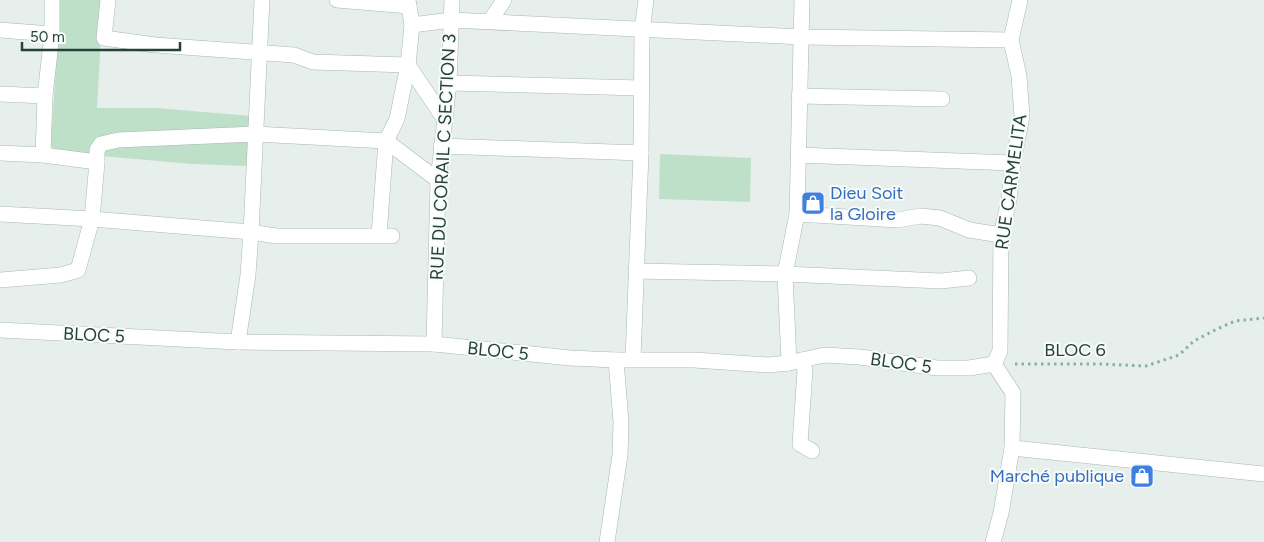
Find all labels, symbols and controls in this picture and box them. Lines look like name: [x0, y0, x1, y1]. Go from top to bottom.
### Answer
scale bar: [22, 20, 180, 52]
text: 50 m: [30, 28, 65, 46]
street label: RUE DU CORAIL C SECTION 3: [426, 33, 460, 281]
street label: RUE CARMELITA: [991, 113, 1031, 251]
place label: Dieu Soit la Gloire: [830, 182, 904, 225]
shop icon: Dieu Soit la Gloire: [800, 190, 826, 216]
street label: BLOC 5: [63, 322, 125, 348]
street label: BLOC 5: [466, 337, 530, 365]
street label: BLOC 6: [1044, 339, 1106, 361]
street label: BLOC 5: [869, 348, 933, 378]
shop icon: Marché publique: [1129, 463, 1155, 489]
place label: Marché publique: [990, 465, 1124, 487]

